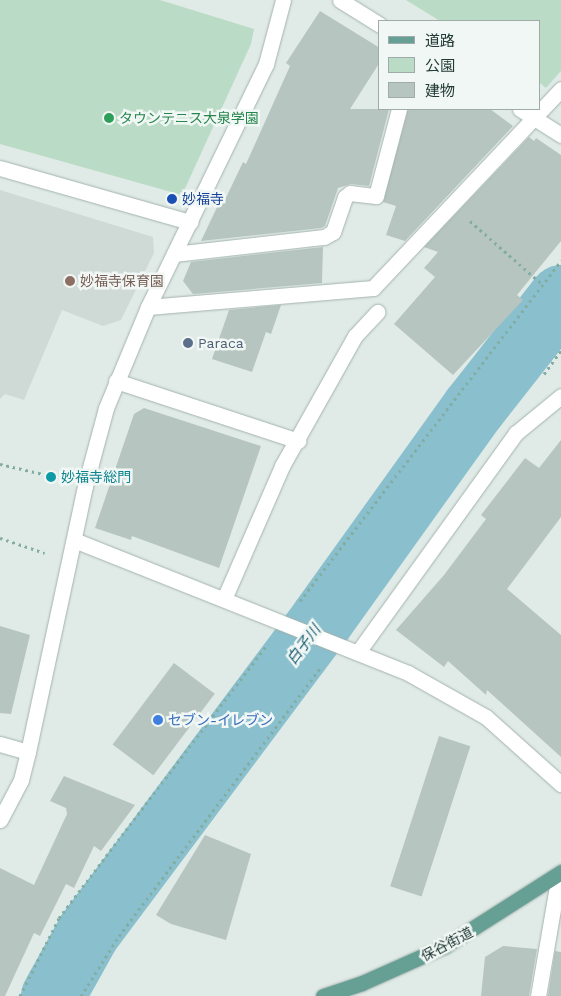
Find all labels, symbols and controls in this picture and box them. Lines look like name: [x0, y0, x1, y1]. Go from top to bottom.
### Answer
legend: [378, 20, 541, 110]
text: 道路: [425, 32, 455, 50]
text: 公園: [425, 57, 455, 75]
text: 建物: [425, 82, 455, 100]
place label: タウンテニス大泉学園: [119, 110, 259, 126]
marker: タウンテニス大泉学園: [103, 112, 115, 124]
place label: 妙福寺: [182, 191, 224, 207]
marker: 妙福寺: [166, 193, 178, 205]
place label: 妙福寺保育園: [80, 273, 164, 289]
marker: 妙福寺保育園: [64, 275, 76, 287]
place label: Paraca: [198, 335, 244, 351]
marker: Paraca: [182, 337, 194, 349]
place label: 妙福寺総門: [61, 469, 131, 485]
marker: 妙福寺総門: [45, 471, 57, 483]
water label: 白子川: [283, 622, 325, 668]
place label: セブン-イレブン: [168, 712, 273, 728]
marker: セブン-イレブン: [152, 714, 164, 726]
street label: 保谷街道: [418, 923, 476, 965]

